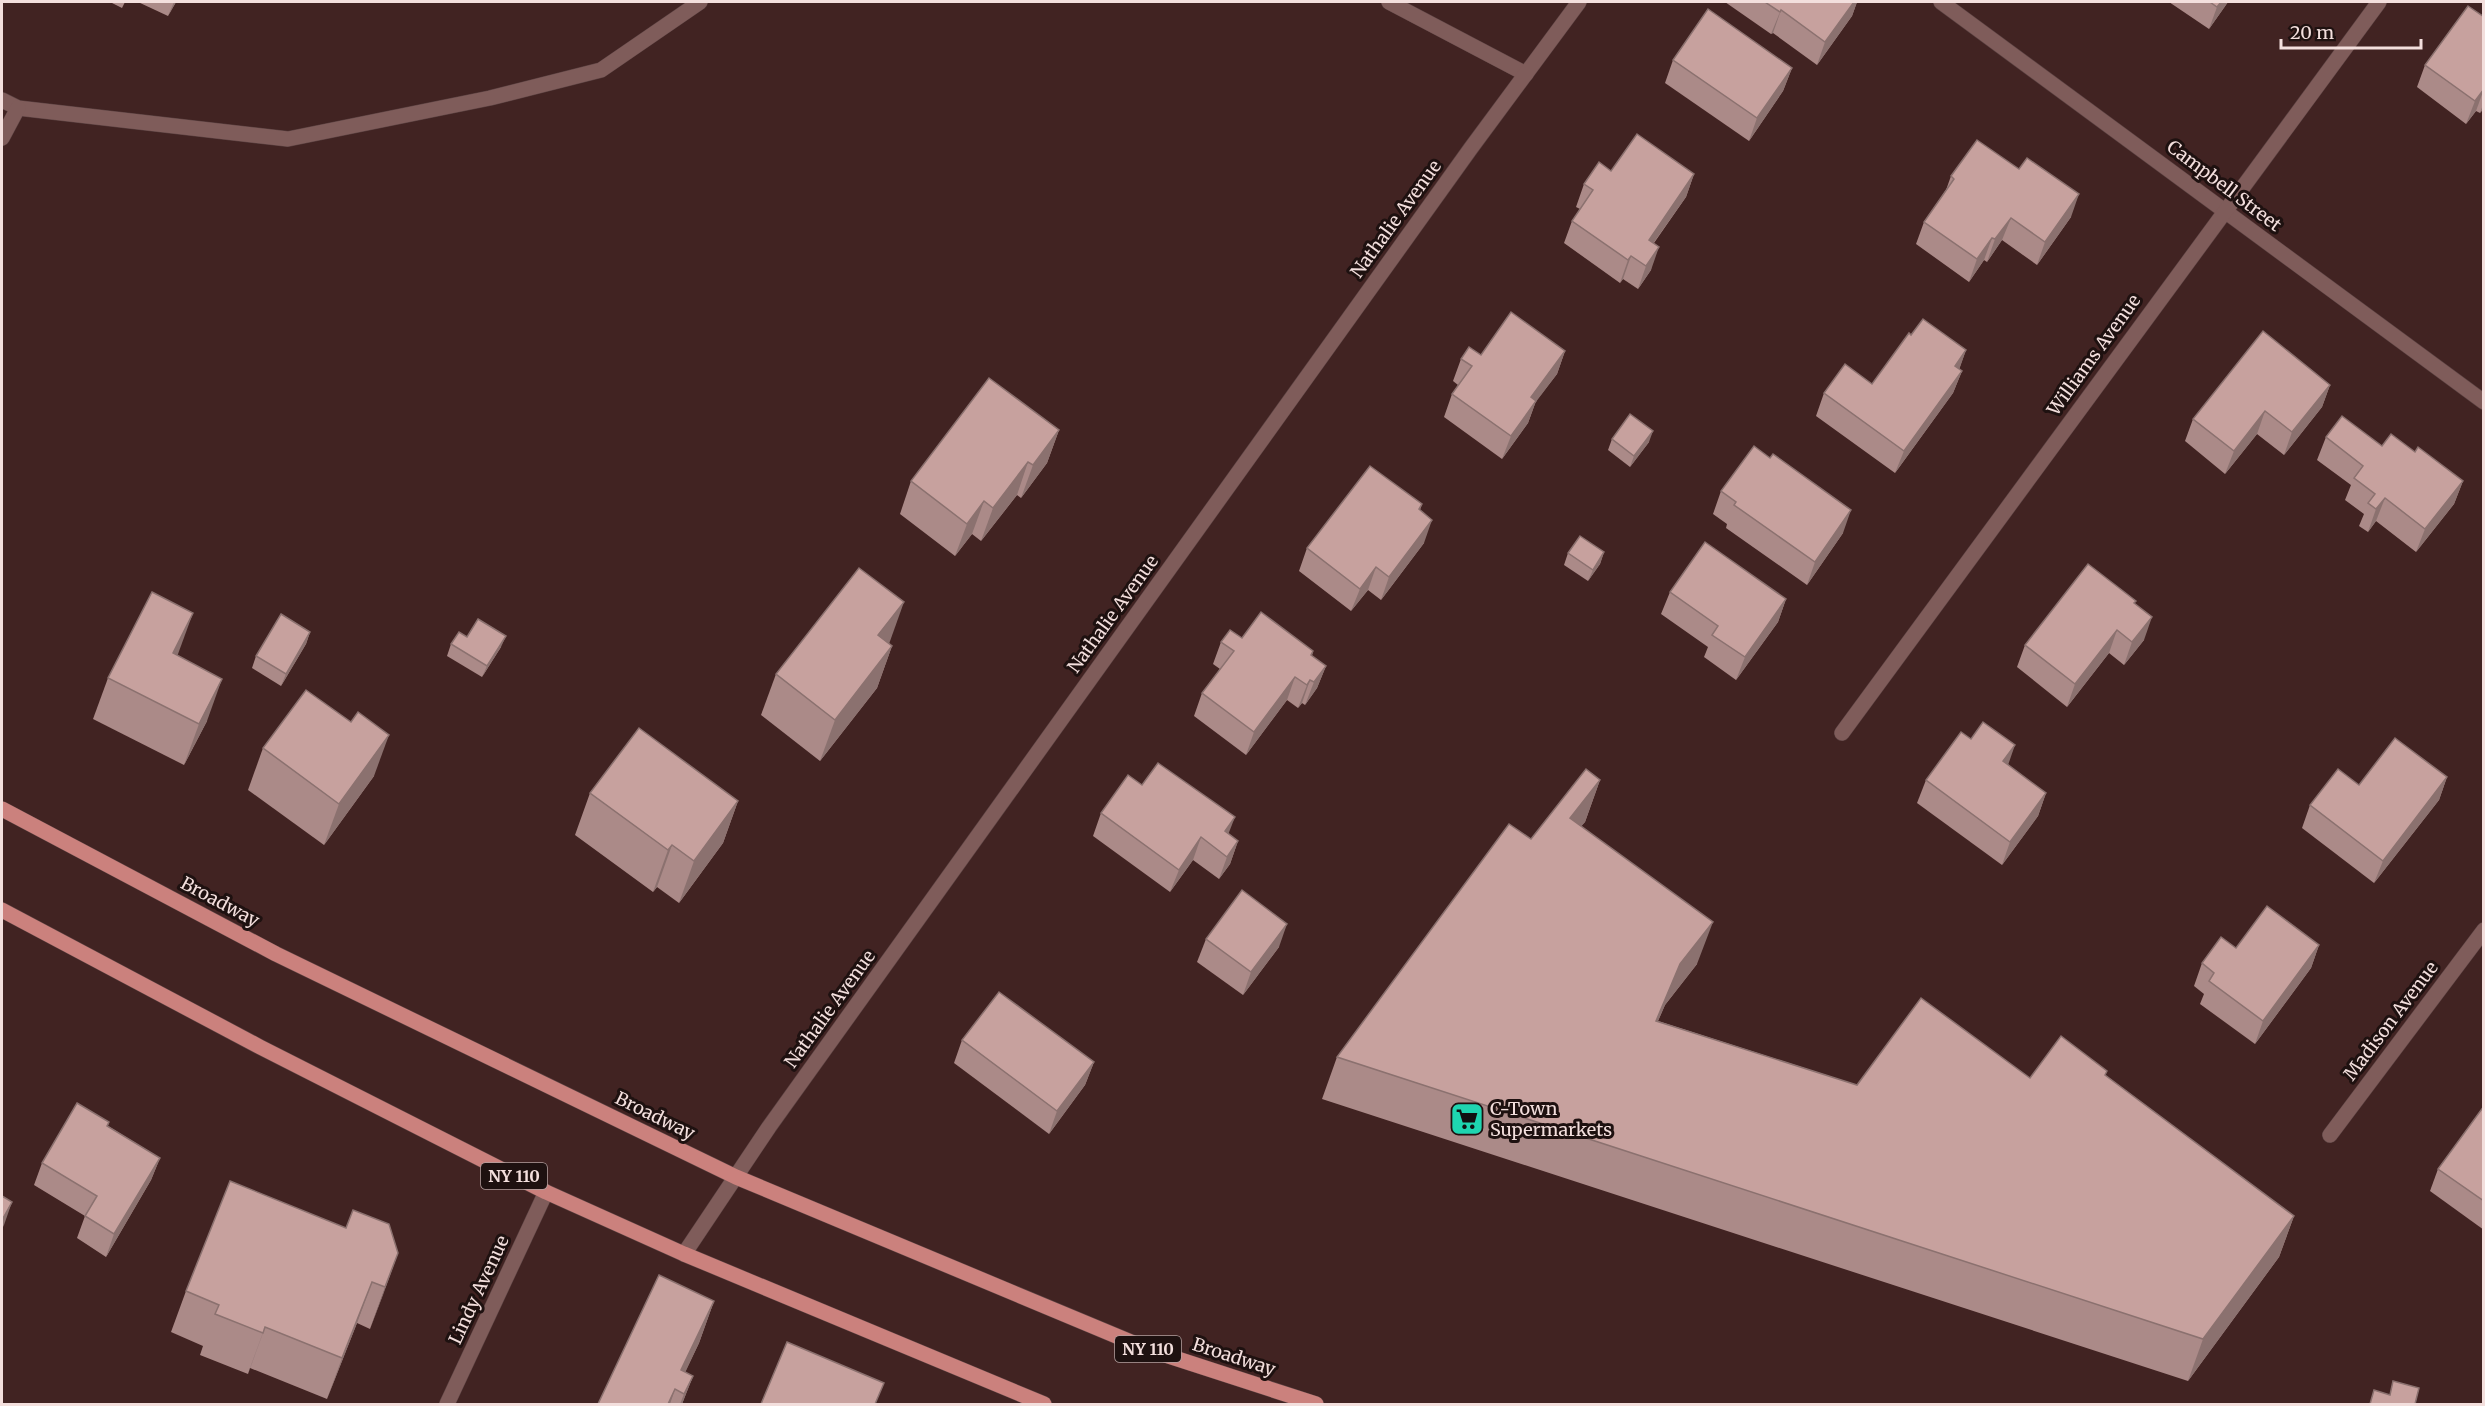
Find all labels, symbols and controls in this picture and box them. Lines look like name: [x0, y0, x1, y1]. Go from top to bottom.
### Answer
scale bar: [2281, 12, 2420, 50]
text: 20 m: [2290, 21, 2334, 44]
street label: Campbell Street: [2162, 135, 2286, 236]
street label: Nathalie Avenue: [1345, 155, 1446, 282]
street label: Williams Avenue: [2041, 290, 2145, 421]
street label: Nathalie Avenue: [1062, 550, 1163, 677]
street label: Broadway: [177, 871, 264, 932]
street label: Nathalie Avenue: [779, 945, 880, 1072]
street label: Madison Avenue: [2338, 957, 2443, 1085]
street label: Broadway: [612, 1086, 699, 1145]
place label: C‑Town Supermarkets: [1490, 1097, 1612, 1141]
supermarket icon: C‑Town Supermarkets: [1449, 1101, 1485, 1137]
road number: NY 110: [481, 1163, 547, 1189]
street label: Lindy Avenue: [443, 1232, 514, 1348]
street label: Broadway: [1190, 1332, 1279, 1381]
road number: NY 110: [1115, 1336, 1181, 1362]

